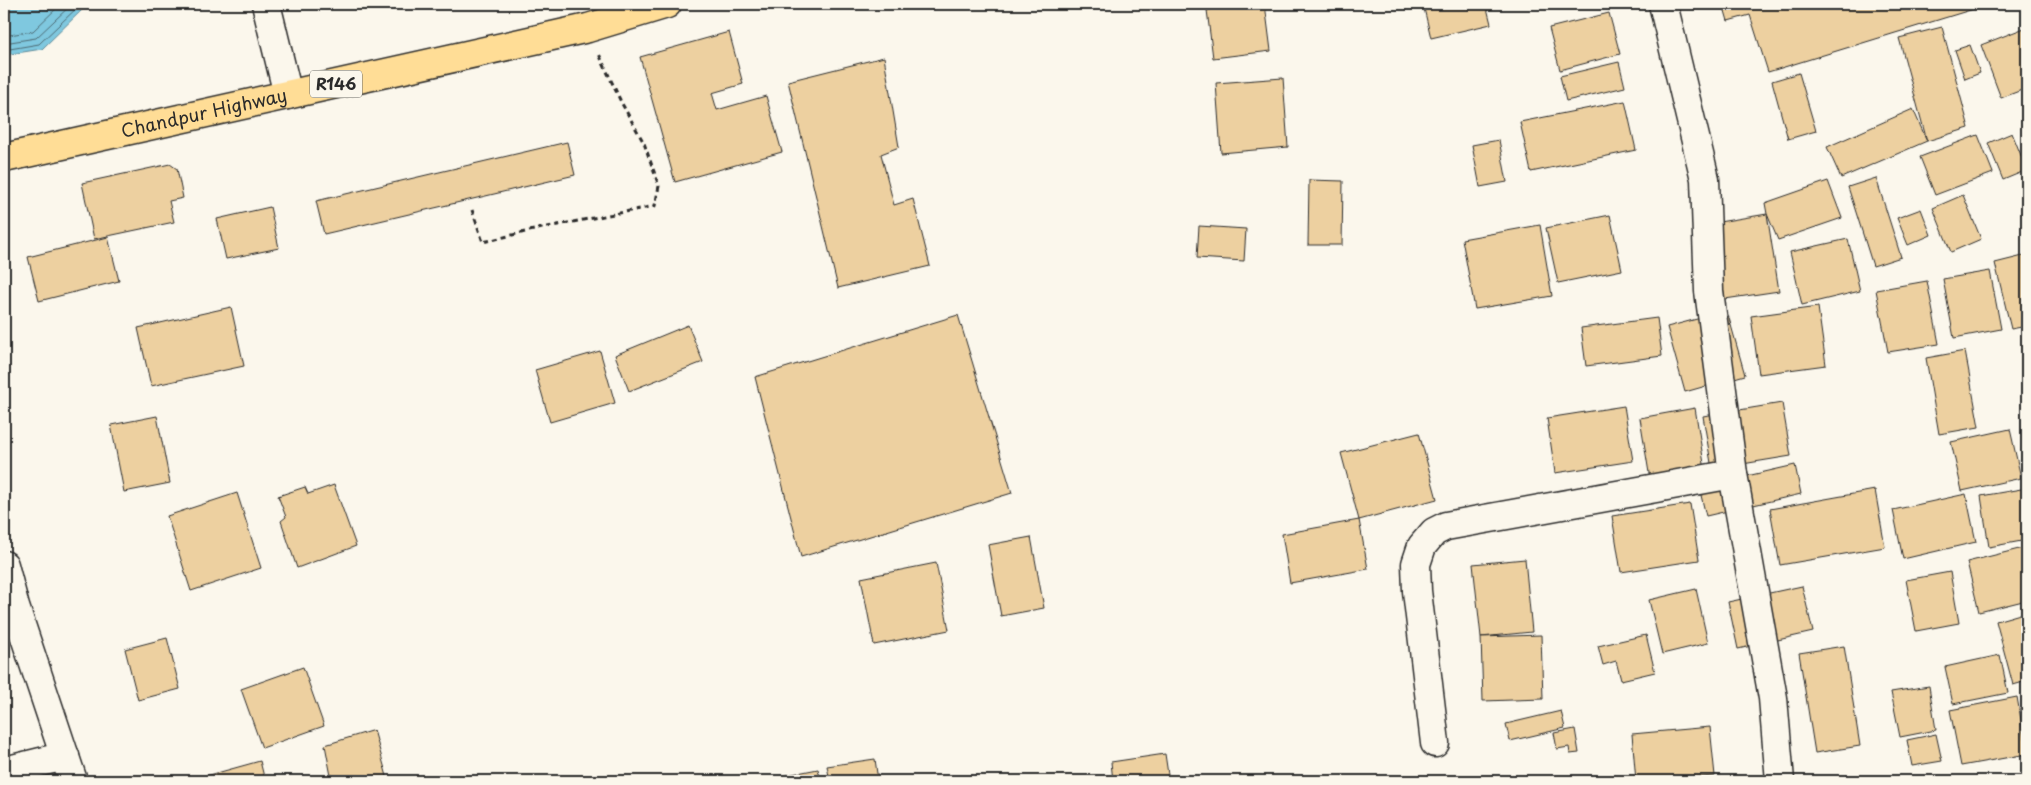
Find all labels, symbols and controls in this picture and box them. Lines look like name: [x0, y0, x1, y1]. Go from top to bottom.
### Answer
road number: R146: [310, 70, 362, 98]
street label: Chandpur Highway: [118, 80, 289, 144]

